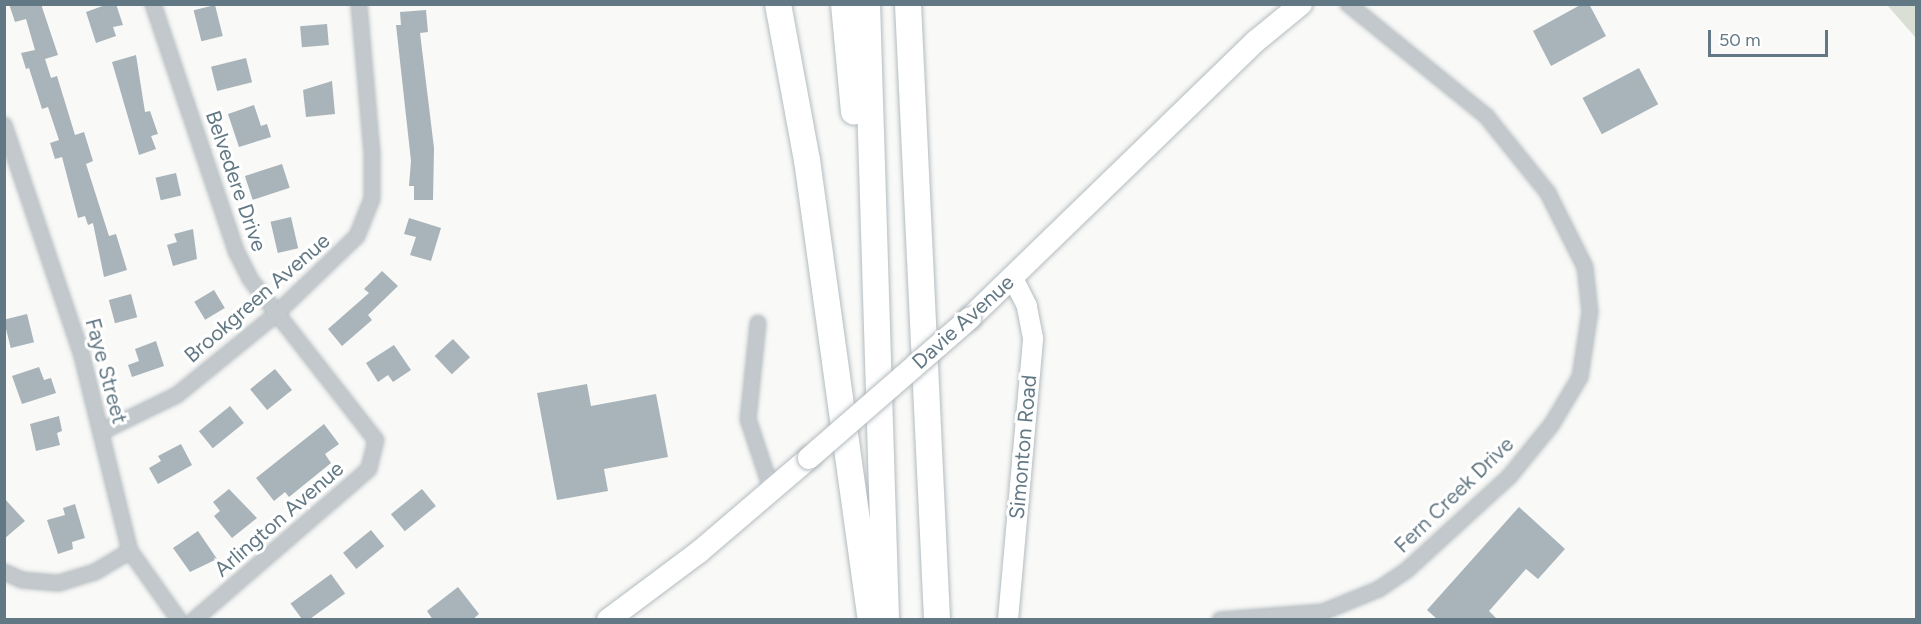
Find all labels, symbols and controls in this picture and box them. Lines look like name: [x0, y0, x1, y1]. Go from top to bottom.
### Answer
scale bar: [1711, 18, 1831, 56]
text: 50 m: [1719, 29, 1761, 51]
street label: Belvedere Drive: [200, 107, 272, 255]
street label: Brookgreen Avenue: [179, 228, 335, 368]
street label: Davie Avenue: [907, 270, 1019, 374]
street label: Faye Street: [80, 316, 132, 426]
street label: Simonton Road: [1004, 374, 1042, 520]
street label: Fern Creek Drive: [1389, 432, 1519, 558]
street label: Arlington Avenue: [209, 456, 349, 582]

